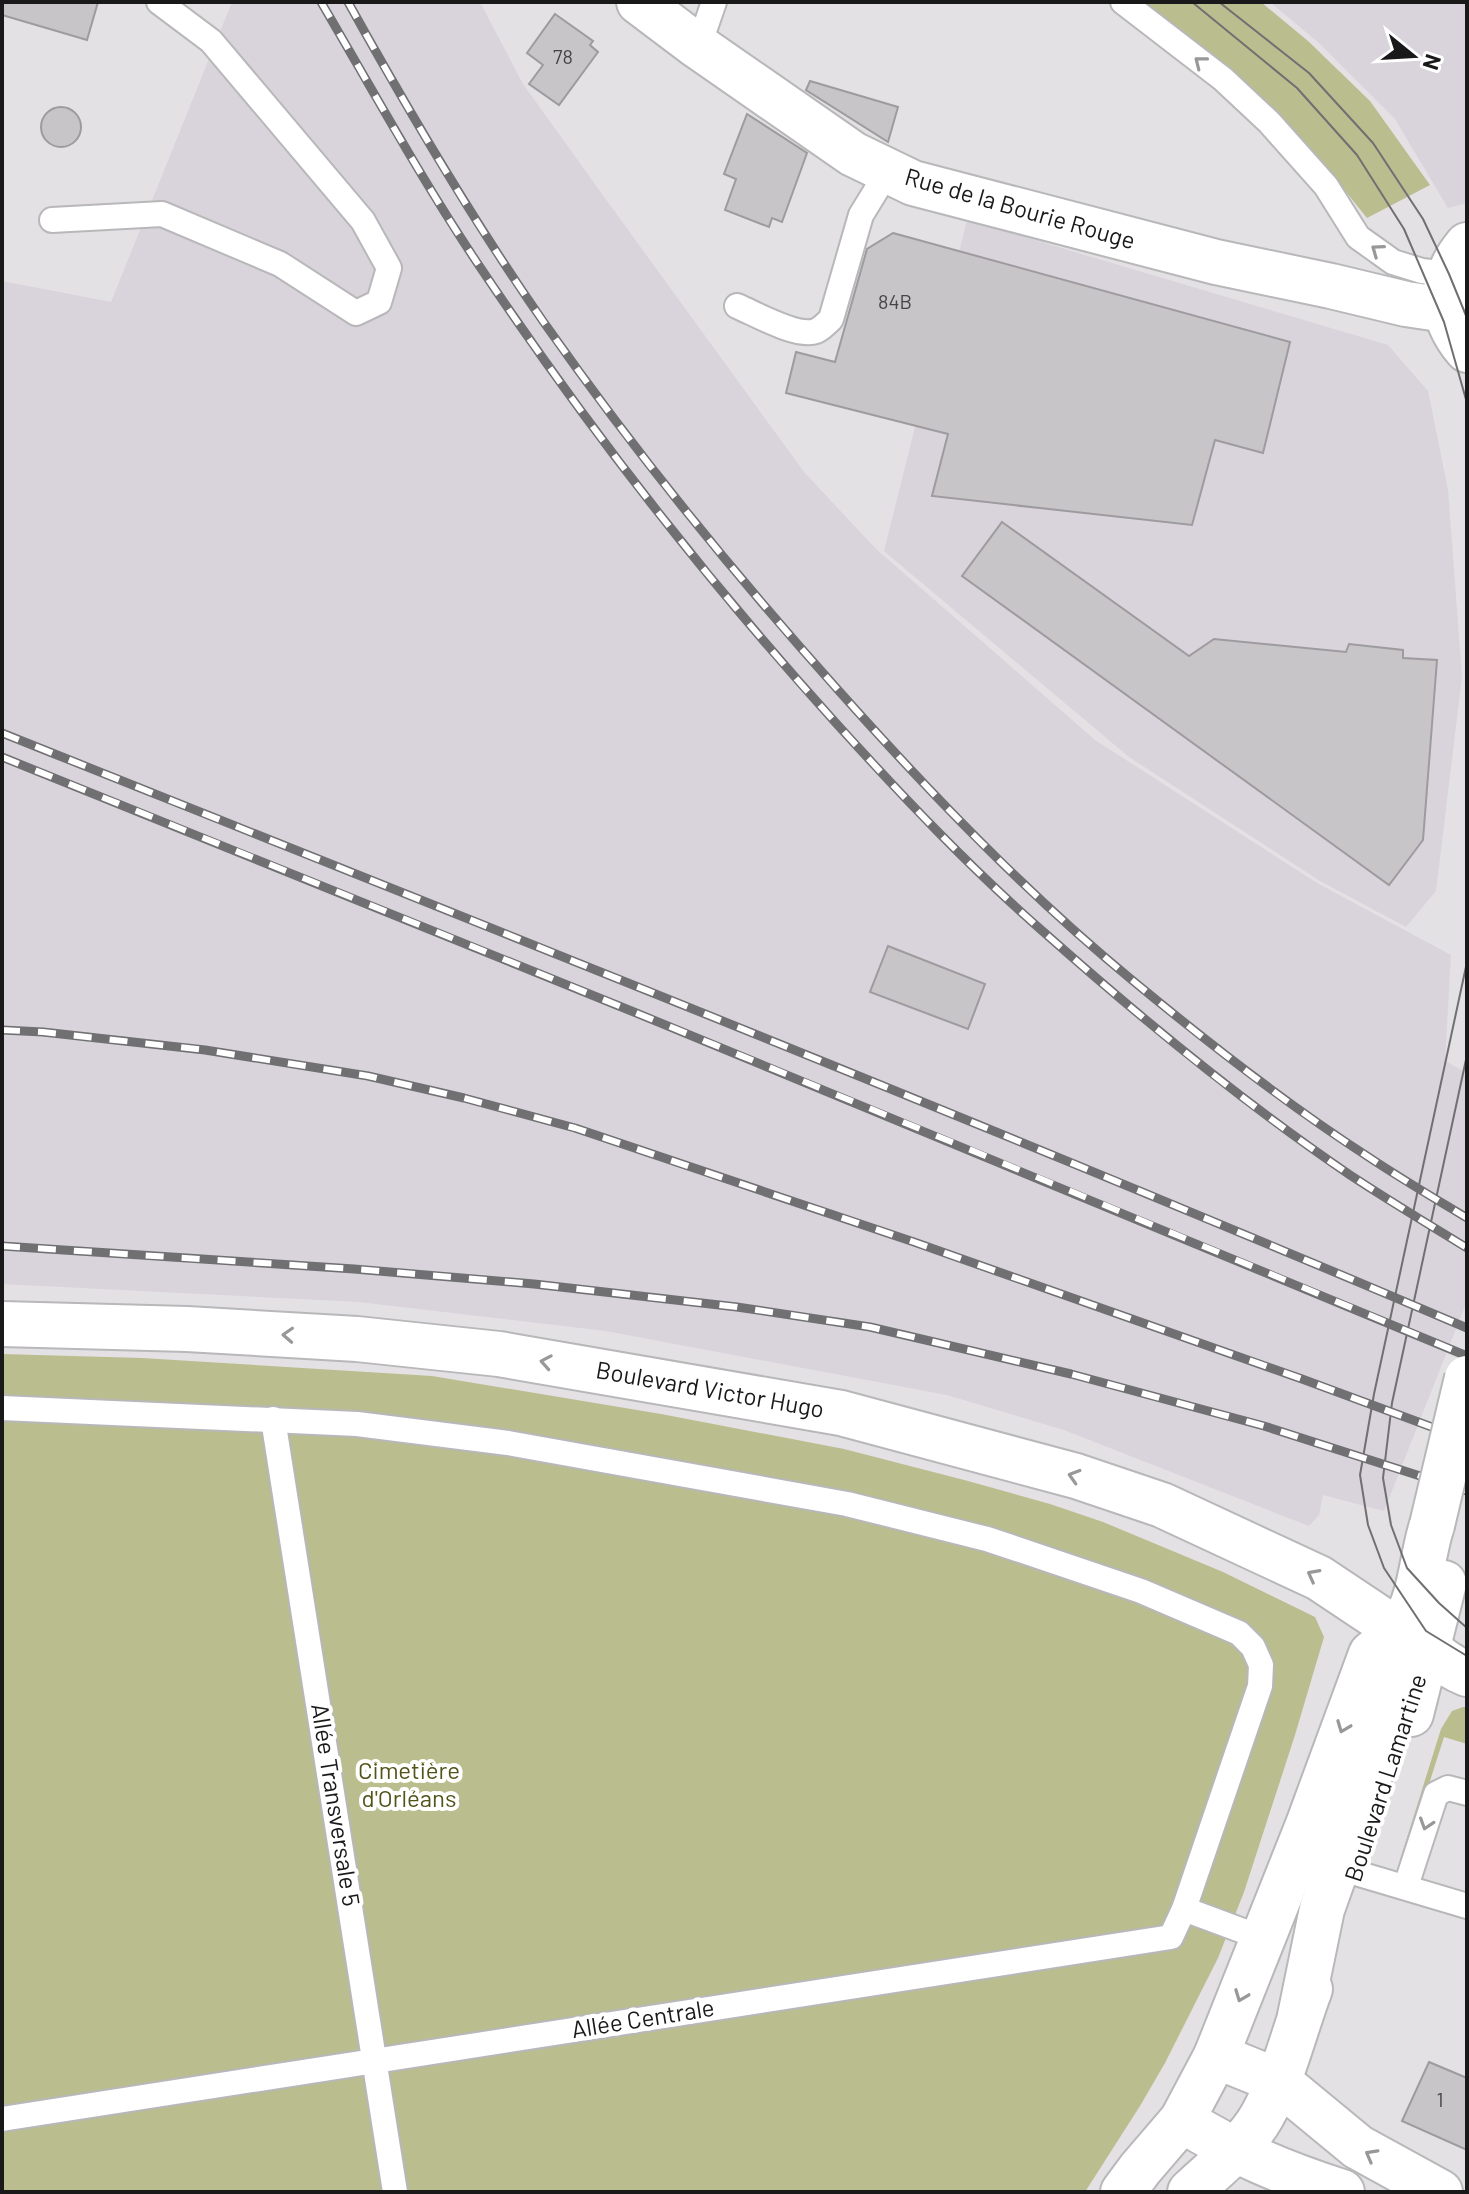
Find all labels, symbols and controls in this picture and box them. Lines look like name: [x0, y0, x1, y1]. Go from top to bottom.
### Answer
north arrow: [1373, 16, 1453, 96]
house number: 78: [553, 44, 573, 68]
text: N: [1418, 52, 1448, 73]
one-way arrow: [1195, 57, 1209, 72]
street label: Rue de la Bourie Rouge: [902, 161, 1139, 254]
one-way arrow: [1371, 246, 1385, 260]
house number: 84B: [878, 289, 912, 313]
one-way arrow: [281, 1327, 294, 1344]
street label: Boulevard Victor Hugo: [594, 1354, 827, 1423]
one-way arrow: [540, 1355, 553, 1372]
one-way arrow: [1067, 1469, 1081, 1485]
one-way arrow: [1307, 1570, 1322, 1585]
street label: Boulevard Lamartine: [1337, 1670, 1432, 1885]
street label: Allée Transversale 5: [306, 1701, 367, 1908]
one-way arrow: [1336, 1719, 1353, 1733]
park label: Cimetière d'Orléans: [358, 1755, 460, 1812]
one-way arrow: [1419, 1817, 1435, 1831]
one-way arrow: [1234, 1988, 1251, 2002]
street label: Allée Centrale: [569, 1992, 716, 2043]
house number: 1: [1437, 2087, 1444, 2111]
one-way arrow: [1365, 2149, 1380, 2164]

